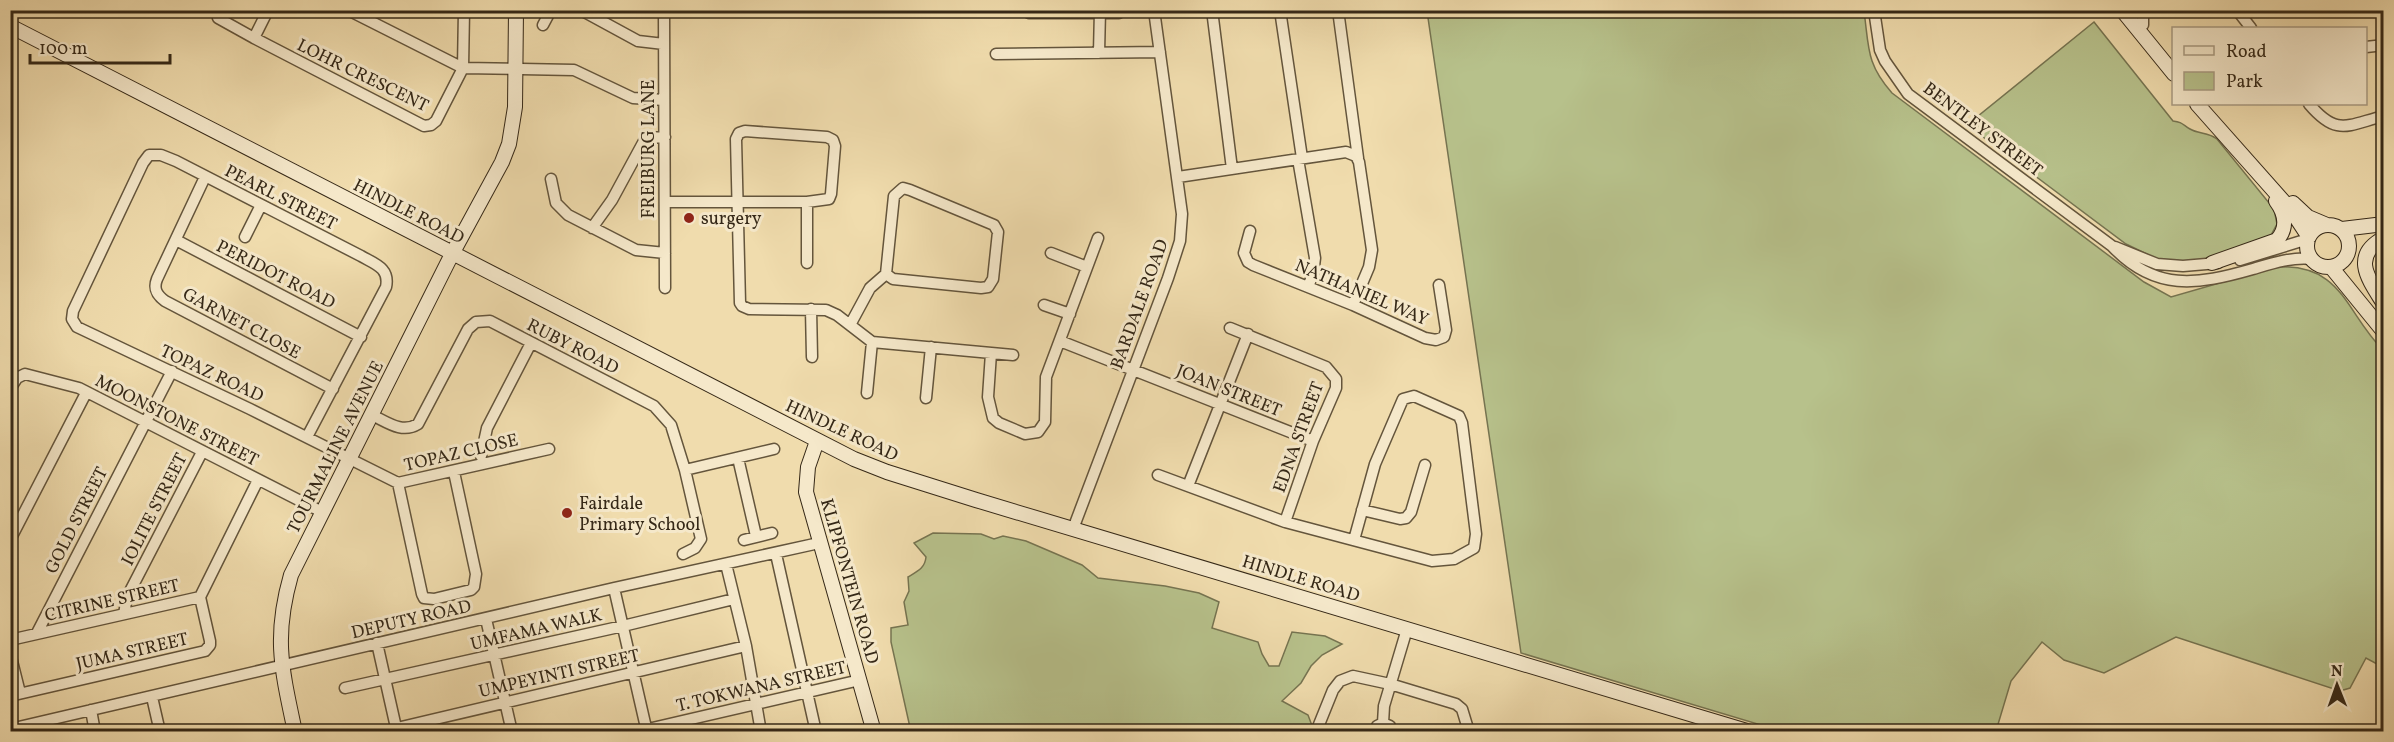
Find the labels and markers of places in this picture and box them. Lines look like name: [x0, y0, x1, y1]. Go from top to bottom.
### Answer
place label: surgery: [701, 207, 762, 232]
marker: surgery: [682, 211, 696, 225]
place label: Fairdale Primary School: [579, 492, 700, 538]
marker: Fairdale Primary School: [560, 506, 574, 520]

